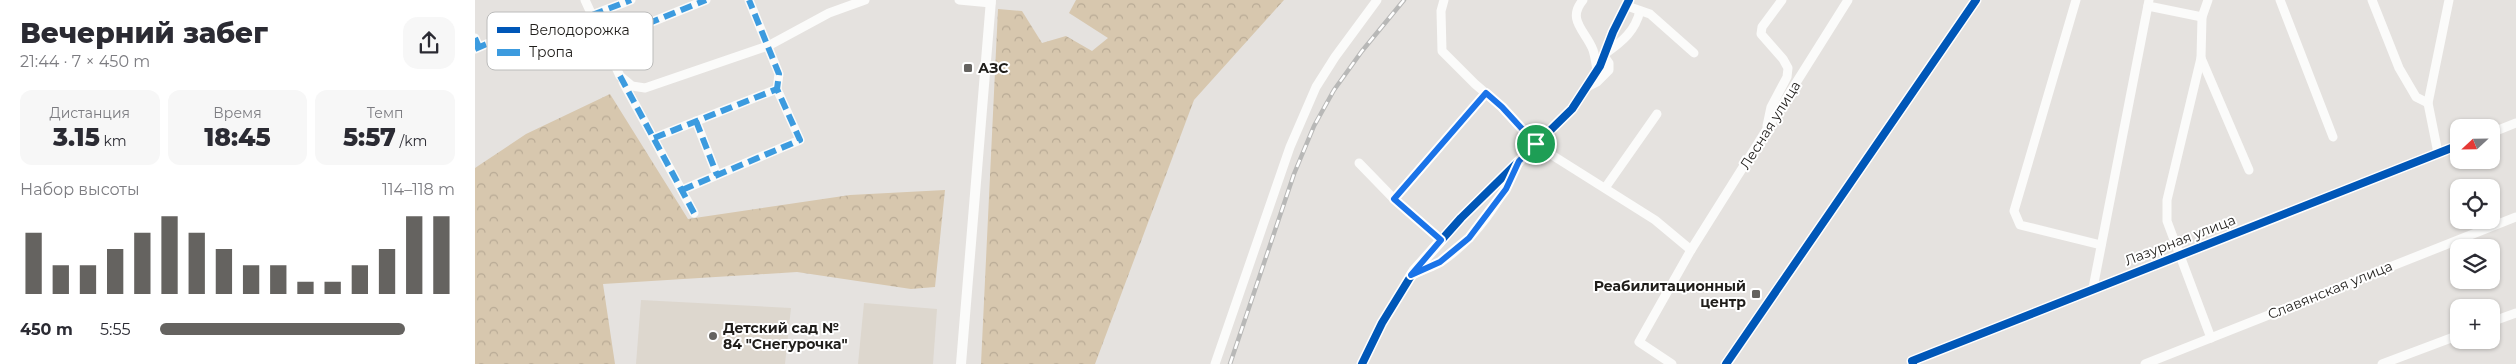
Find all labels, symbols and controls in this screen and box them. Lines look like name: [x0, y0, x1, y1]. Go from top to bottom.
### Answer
legend: [487, 12, 653, 70]
text: Вечерний забег: [20, 16, 268, 50]
button: share: [403, 17, 455, 69]
text: Велодорожка: [529, 21, 630, 39]
text: Тропа: [529, 43, 573, 61]
text: 21:44 · 7 × 450 m: [20, 52, 150, 71]
place label: АЗС: [978, 59, 1008, 77]
marker: АЗС: [962, 62, 974, 74]
street label: Лесная улица: [1736, 77, 1804, 173]
text: Дистанция: [50, 104, 130, 122]
text: Время: [213, 104, 262, 122]
text: Темп: [367, 104, 403, 122]
north arrow: [2450, 119, 2500, 169]
map controls: [2450, 119, 2500, 349]
text: 3.15: [53, 122, 100, 152]
text: 18:45: [204, 122, 271, 152]
text: 5:57: [343, 122, 396, 152]
pin: [1515, 123, 1557, 165]
icon: arrive: [1522, 130, 1550, 158]
text: km: [100, 132, 127, 150]
text: /km: [396, 132, 427, 150]
button: locate: [2450, 179, 2500, 229]
text: Набор высоты: [20, 180, 140, 199]
text: 114–118 m: [382, 180, 455, 199]
street label: Лазурная улица: [2122, 211, 2238, 269]
button: layers: [2450, 239, 2500, 289]
street label: Славянская улица: [2265, 257, 2395, 323]
place label: Реабилитационный центр: [1594, 277, 1746, 311]
marker: Реабилитационный центр: [1750, 288, 1762, 300]
button: +: [2450, 299, 2500, 349]
place label: Детский сад № 84 "Снегурочка": [723, 319, 848, 353]
text: 450 m: [20, 320, 73, 339]
text: 5:55: [100, 320, 130, 339]
marker: Детский сад № 84 "Снегурочка": [707, 330, 719, 342]

